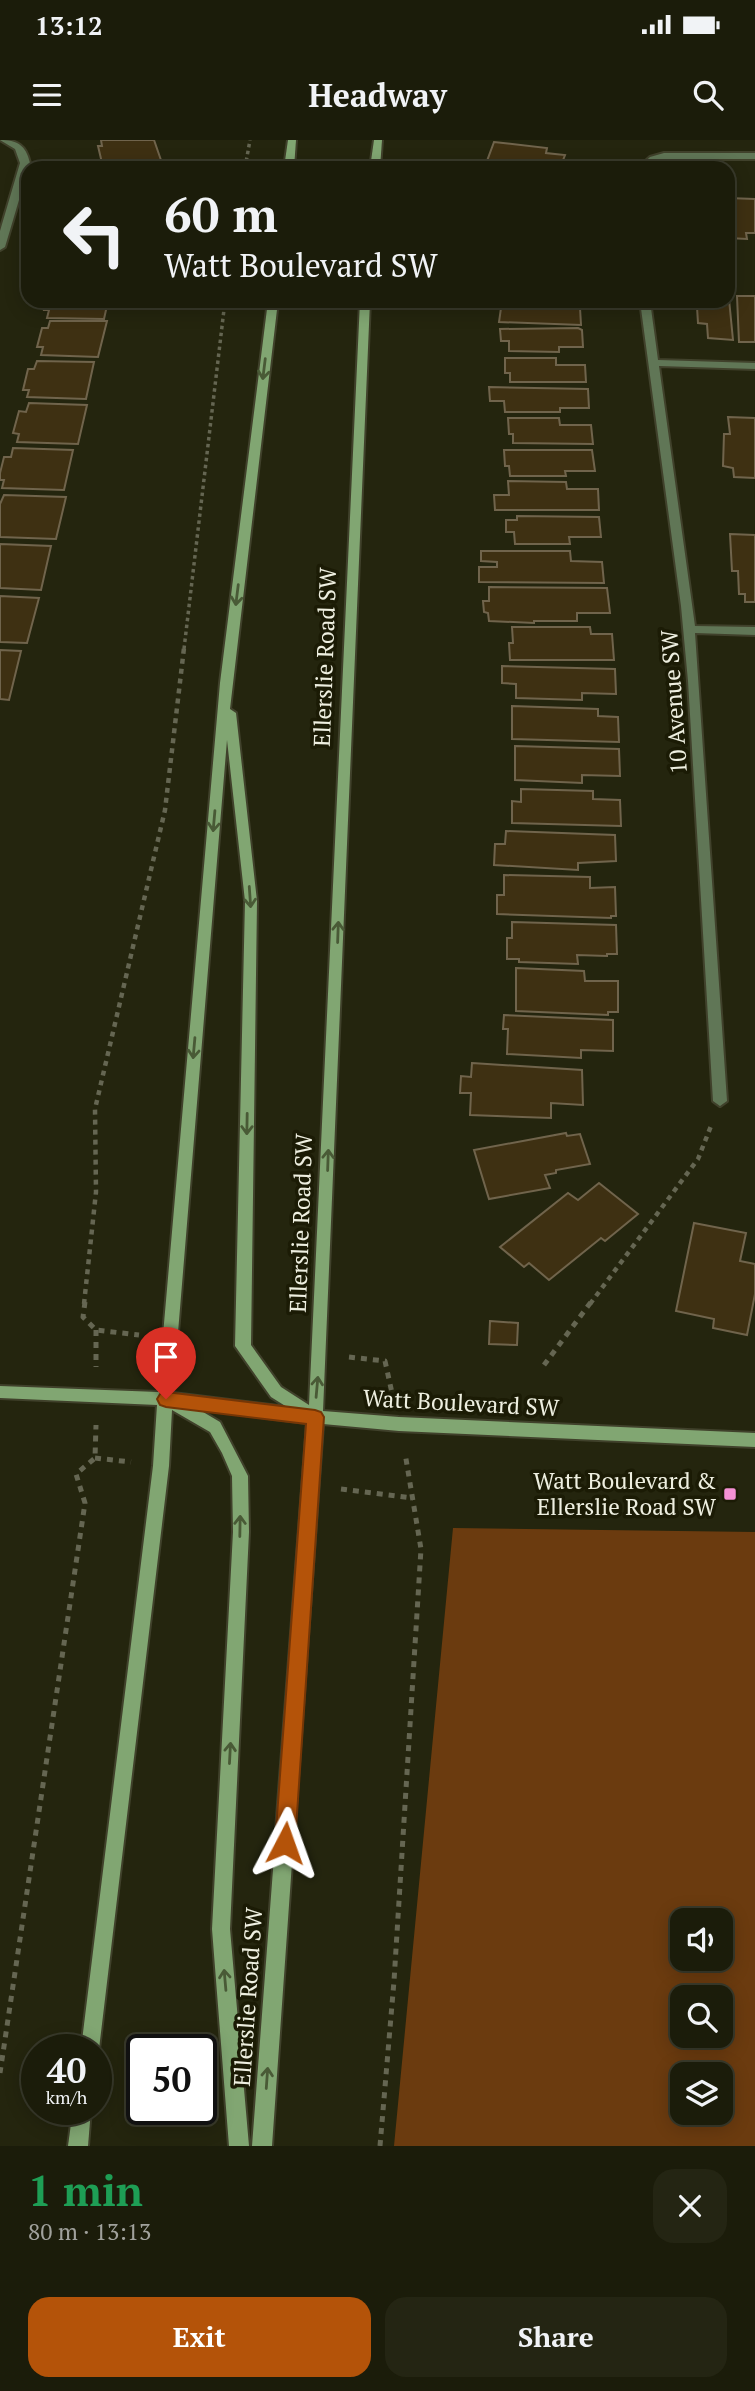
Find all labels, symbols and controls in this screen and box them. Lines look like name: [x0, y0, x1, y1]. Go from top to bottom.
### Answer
text: 13:12: [35, 8, 103, 42]
text: Headway: [308, 74, 447, 116]
icon: menu: [28, 76, 66, 114]
icon: search: [689, 76, 727, 114]
text: 60 m: [164, 181, 278, 246]
icon: left: [49, 189, 140, 280]
text: Watt Boulevard SW: [164, 244, 438, 286]
one-way arrow: [258, 357, 271, 380]
street label: Ellerslie Road SW: [306, 566, 343, 747]
one-way arrow: [231, 583, 244, 605]
street label: 10 Avenue SW: [653, 628, 694, 775]
one-way arrow: [207, 809, 220, 832]
one-way arrow: [243, 885, 256, 908]
one-way arrow: [331, 921, 344, 944]
one-way arrow: [188, 1036, 201, 1058]
one-way arrow: [240, 1112, 253, 1135]
street label: Ellerslie Road SW: [282, 1132, 319, 1313]
one-way arrow: [322, 1148, 335, 1171]
pin: [136, 1327, 196, 1399]
icon: arrive: [147, 1338, 185, 1376]
one-way arrow: [311, 1376, 324, 1399]
street label: Watt Boulevard SW: [362, 1382, 561, 1423]
place label: Watt Boulevard & Ellerslie Road SW: [533, 1465, 717, 1522]
marker: Watt Boulevard & Ellerslie Road SW: [722, 1486, 738, 1502]
one-way arrow: [233, 1515, 247, 1538]
one-way arrow: [223, 1742, 236, 1765]
position arrow: [248, 1806, 322, 1880]
street label: Ellerslie Road SW: [226, 1906, 269, 2087]
map controls: [670, 1908, 733, 2125]
button: sound: [670, 1908, 733, 1971]
one-way arrow: [218, 1970, 231, 1992]
button: search: [670, 1985, 733, 2048]
speed limit sign: 50: [126, 2034, 217, 2125]
text: 40: [47, 2047, 86, 2093]
button: layers: [670, 2062, 733, 2125]
one-way arrow: [261, 2067, 274, 2090]
text: km/h: [46, 2085, 87, 2109]
text: 1 min: [28, 2162, 143, 2218]
button: close: [653, 2169, 727, 2243]
text: 80 m · 13:13: [28, 2216, 151, 2247]
button: Exit: [28, 2297, 371, 2377]
button: Share: [385, 2297, 727, 2377]

